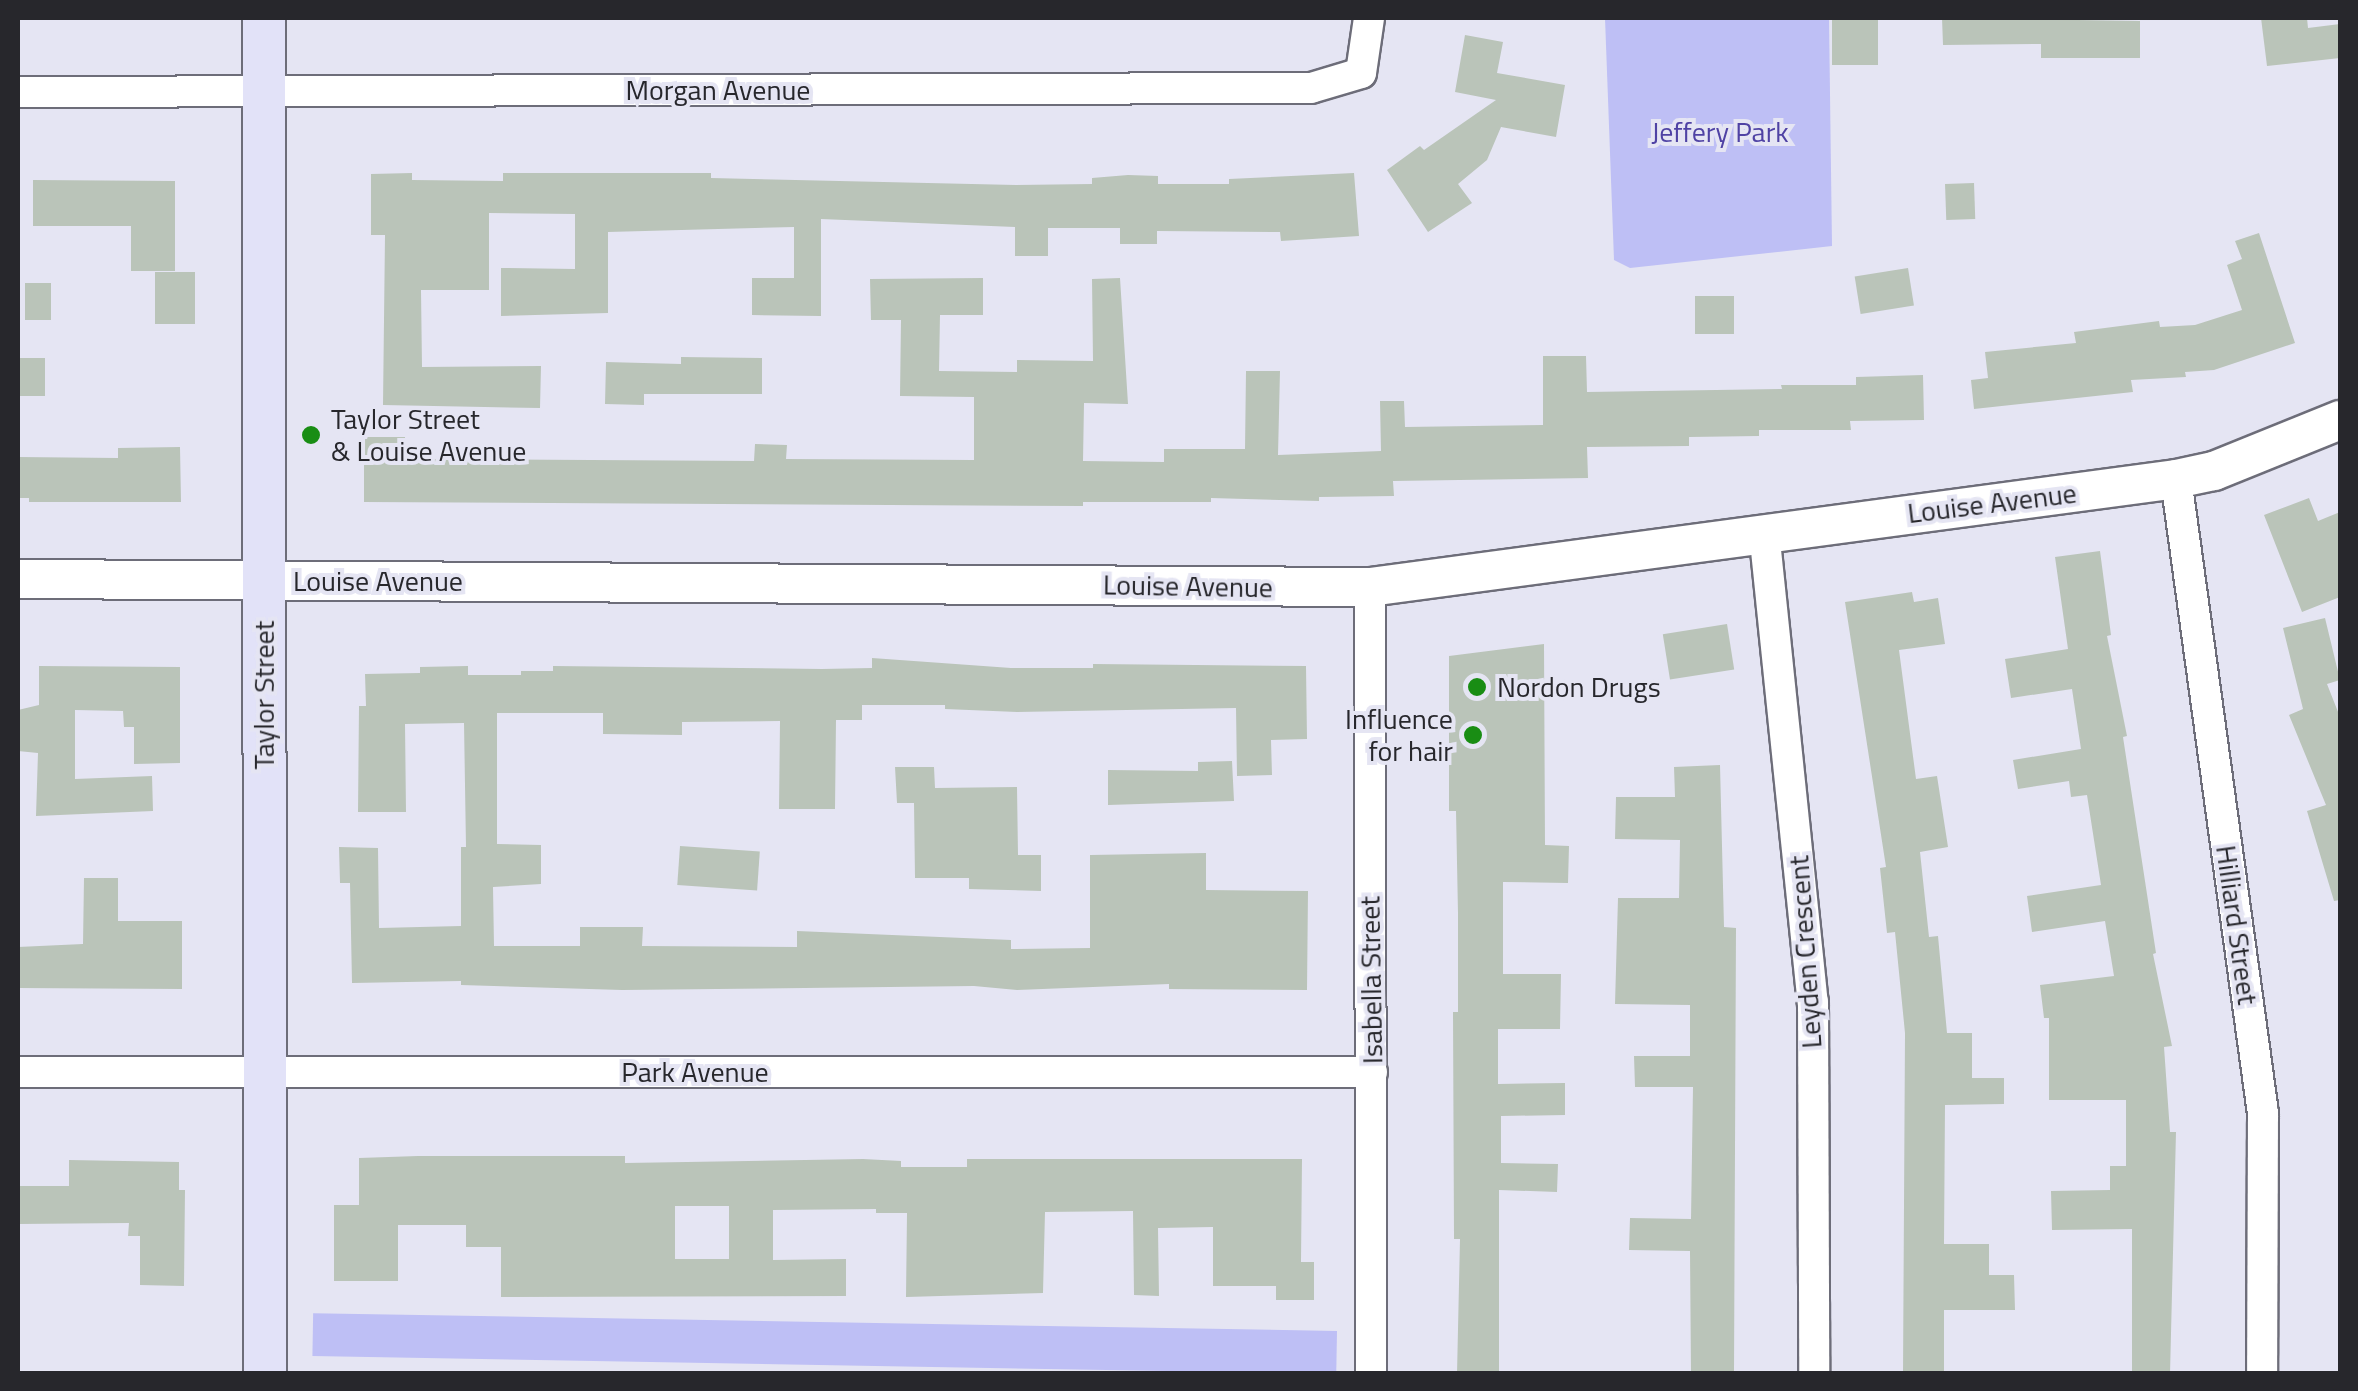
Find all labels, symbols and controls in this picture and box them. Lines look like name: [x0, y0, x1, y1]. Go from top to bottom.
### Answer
street label: Morgan Avenue: [626, 73, 810, 107]
park label: Jeffery Park: [1651, 115, 1789, 149]
place label: Taylor Street & Louise Avenue: [331, 402, 526, 468]
marker: Taylor Street & Louise Avenue: [300, 424, 322, 446]
street label: Louise Avenue: [1906, 476, 2078, 530]
street label: Louise Avenue: [293, 564, 463, 598]
street label: Louise Avenue: [1103, 568, 1273, 604]
street label: Taylor Street: [247, 621, 281, 769]
place label: Nordon Drugs: [1497, 670, 1661, 704]
marker: Nordon Drugs: [1466, 676, 1488, 698]
place label: Influence for hair: [1345, 702, 1453, 768]
marker: Influence for hair: [1462, 724, 1484, 746]
street label: Hilliard Street: [2209, 843, 2265, 1007]
street label: Leyden Crescent: [1782, 854, 1828, 1050]
street label: Isabella Street: [1353, 896, 1389, 1064]
street label: Park Avenue: [621, 1055, 769, 1089]

